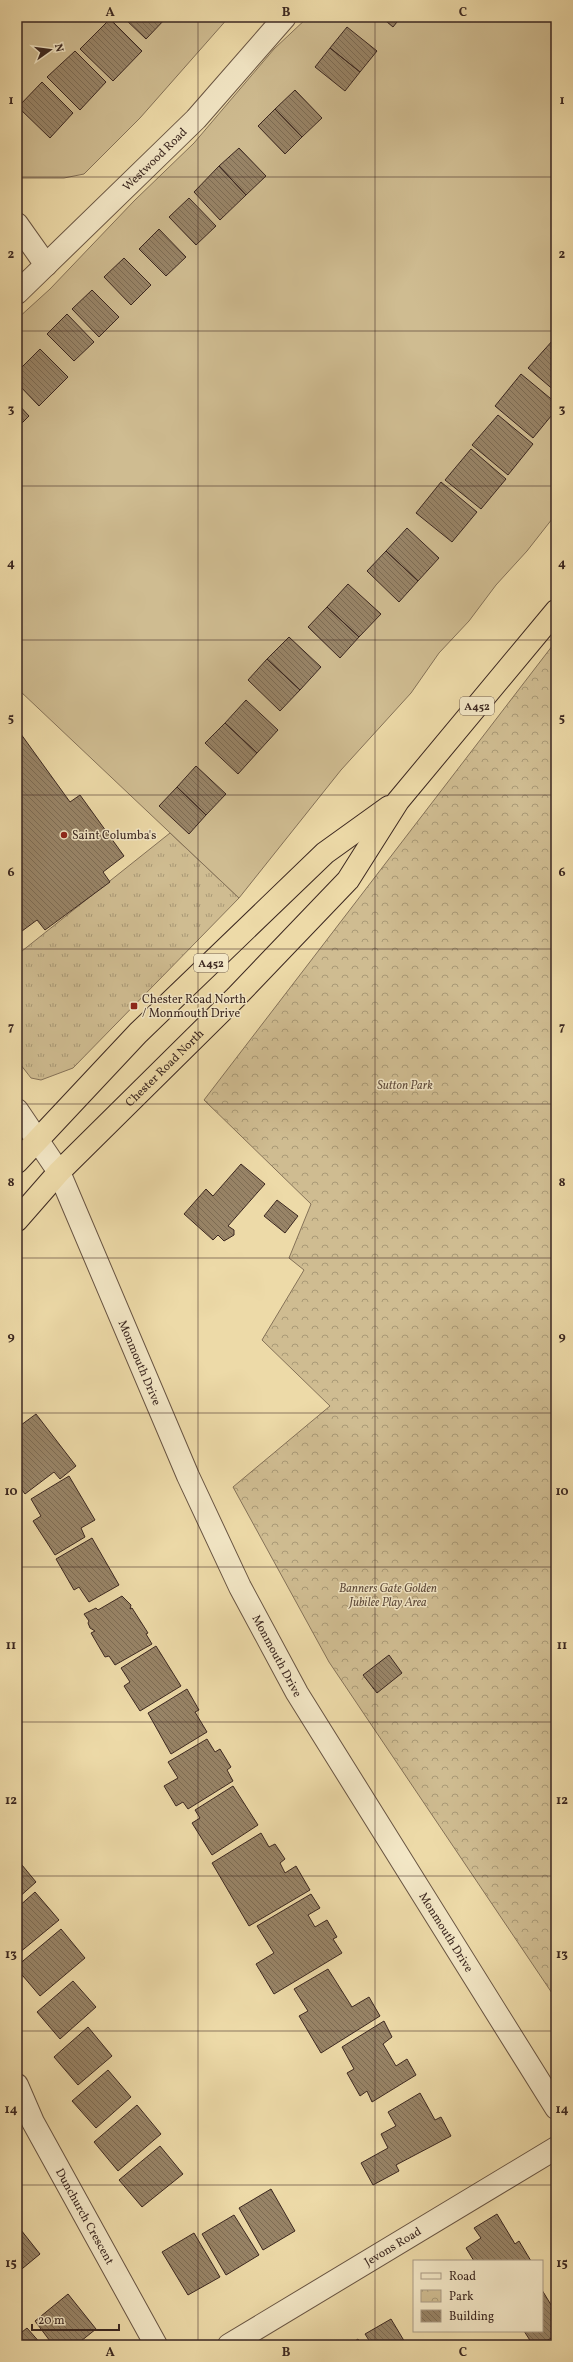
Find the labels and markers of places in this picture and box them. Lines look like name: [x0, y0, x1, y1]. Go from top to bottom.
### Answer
place label: Saint Columba's: [72, 828, 156, 844]
marker: Saint Columba's: [59, 830, 69, 840]
place label: Chester Road North / Monmouth Drive: [142, 992, 246, 1022]
marker: Chester Road North / Monmouth Drive: [129, 1001, 139, 1011]

